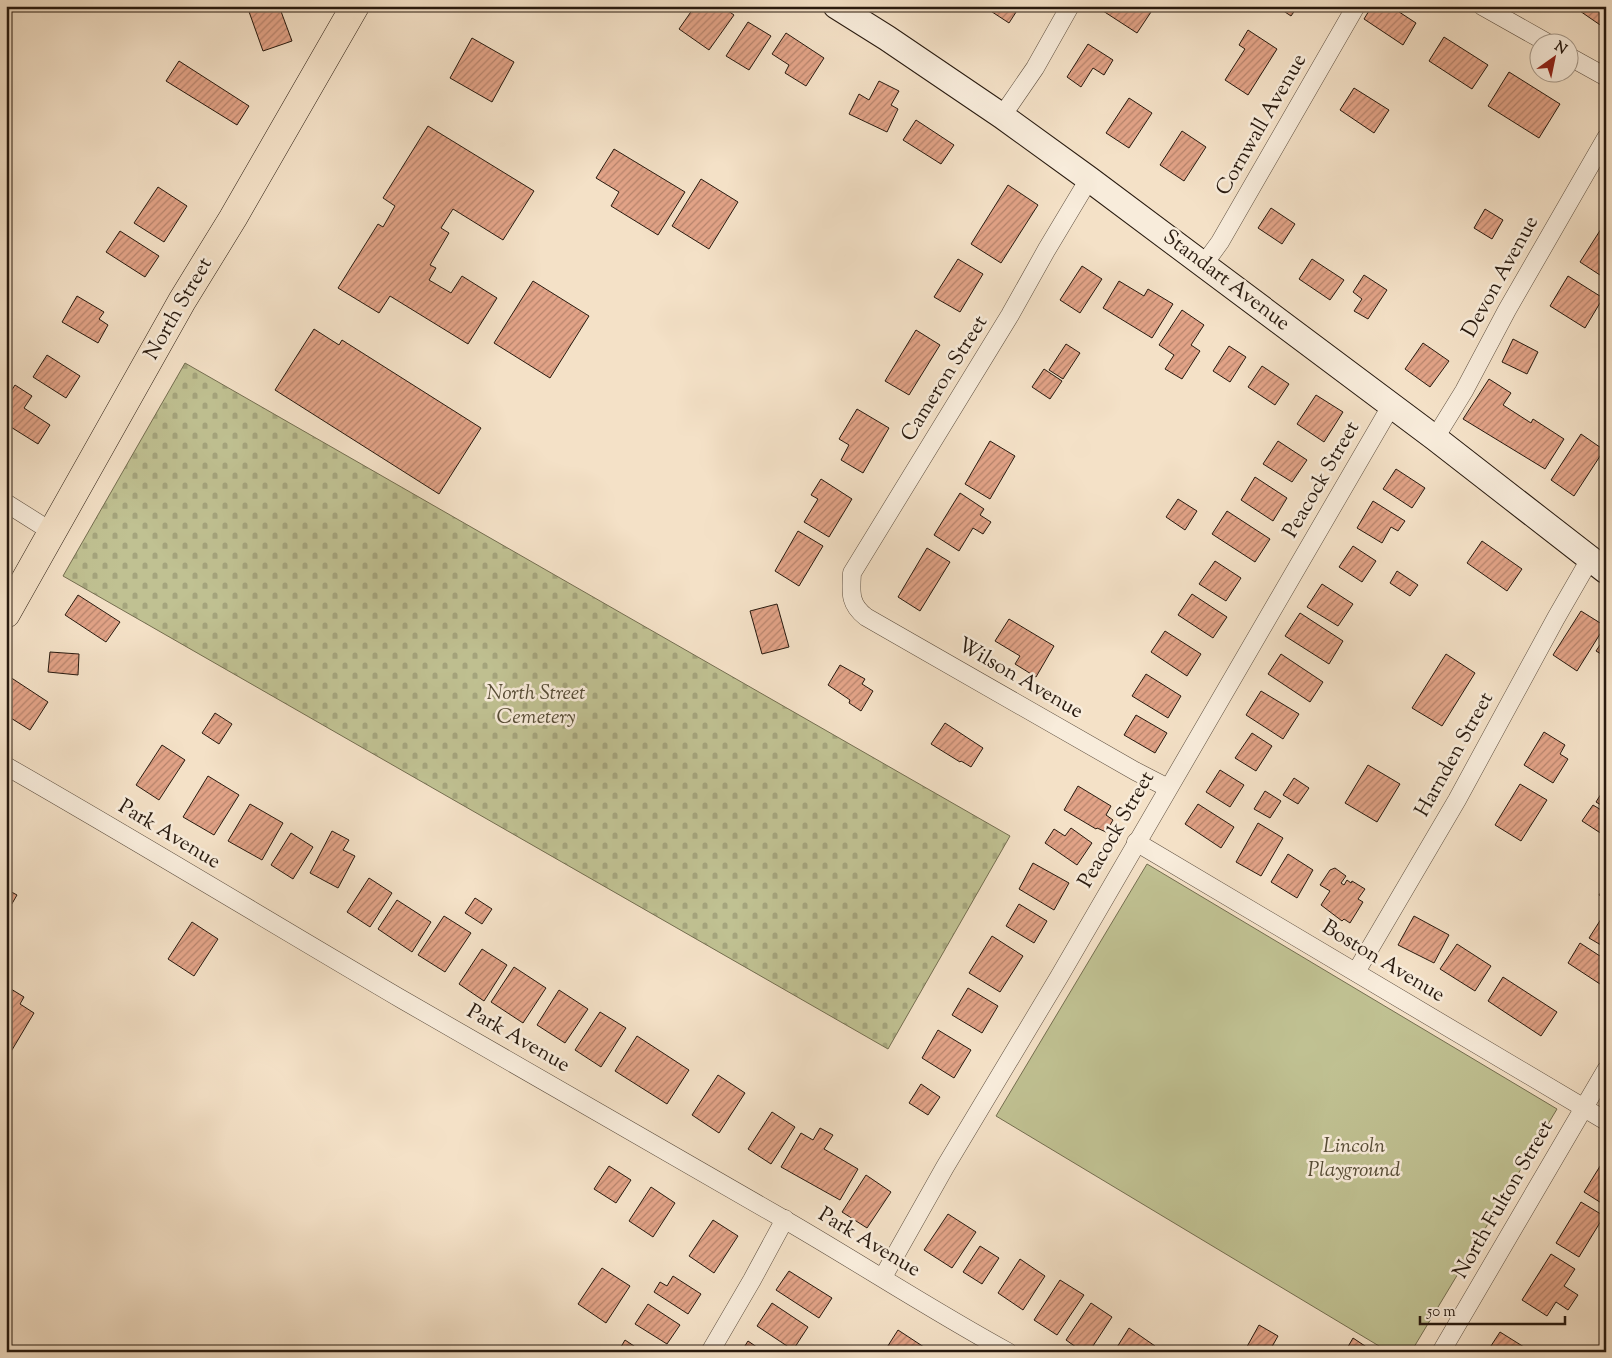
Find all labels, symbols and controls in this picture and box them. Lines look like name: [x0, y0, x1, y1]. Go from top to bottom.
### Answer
north arrow: [1530, 32, 1580, 82]
text: N: [1550, 37, 1570, 60]
street label: Cornwall Avenue: [1209, 49, 1315, 201]
street label: Devon Avenue: [1455, 211, 1547, 343]
street label: Standart Avenue: [1156, 223, 1296, 339]
street label: North Street: [138, 252, 220, 366]
street label: Cameron Street: [894, 310, 996, 448]
street label: Peacock Street: [1276, 416, 1368, 544]
street label: Wilson Avenue: [952, 631, 1088, 727]
park label: North Street Cemetery: [486, 679, 586, 733]
street label: Harnden Street: [1408, 687, 1502, 823]
street label: Peacock Street: [1071, 766, 1163, 894]
street label: Park Avenue: [112, 793, 226, 877]
street label: Boston Avenue: [1316, 913, 1450, 1011]
street label: Park Avenue: [461, 997, 575, 1081]
street label: North Fulton Street: [1446, 1115, 1562, 1285]
park label: Lincoln Playground: [1308, 1132, 1401, 1186]
street label: Park Avenue: [812, 1201, 926, 1285]
scale bar: [1420, 1293, 1564, 1325]
text: 50 m: [1426, 1302, 1456, 1323]

